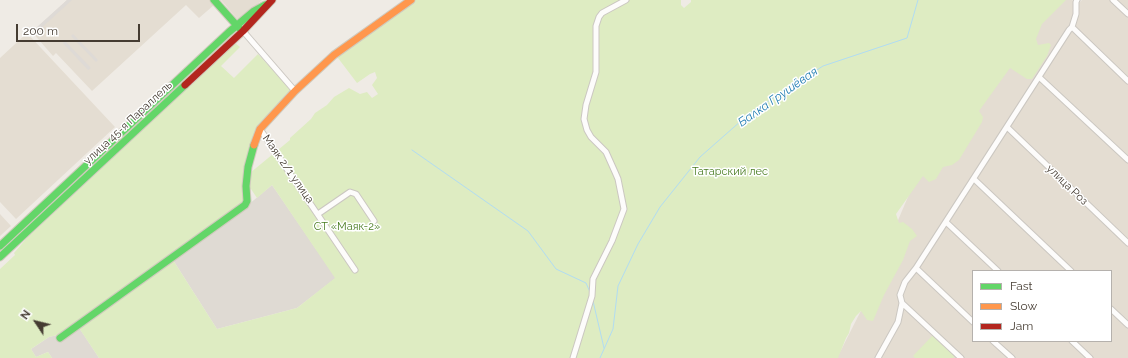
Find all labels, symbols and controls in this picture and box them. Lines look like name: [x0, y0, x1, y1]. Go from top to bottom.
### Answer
scale bar: [18, 16, 142, 42]
text: 200 m: [23, 24, 58, 38]
water label: Балка Грушёвая: [735, 64, 821, 130]
street label: улица 45-я Параллель: [81, 79, 175, 167]
street label: Маяк 2/1 улица: [259, 132, 317, 206]
street label: улица Роз: [1044, 162, 1090, 208]
park label: Татарский лес: [692, 165, 768, 179]
park label: СТ «Маяк-2»: [314, 220, 380, 234]
legend: [972, 270, 1112, 342]
text: Fast: [1010, 279, 1033, 293]
text: Slow: [1010, 299, 1037, 313]
north arrow: [16, 302, 56, 342]
text: N: [18, 308, 33, 322]
text: Jam: [1010, 319, 1033, 333]

